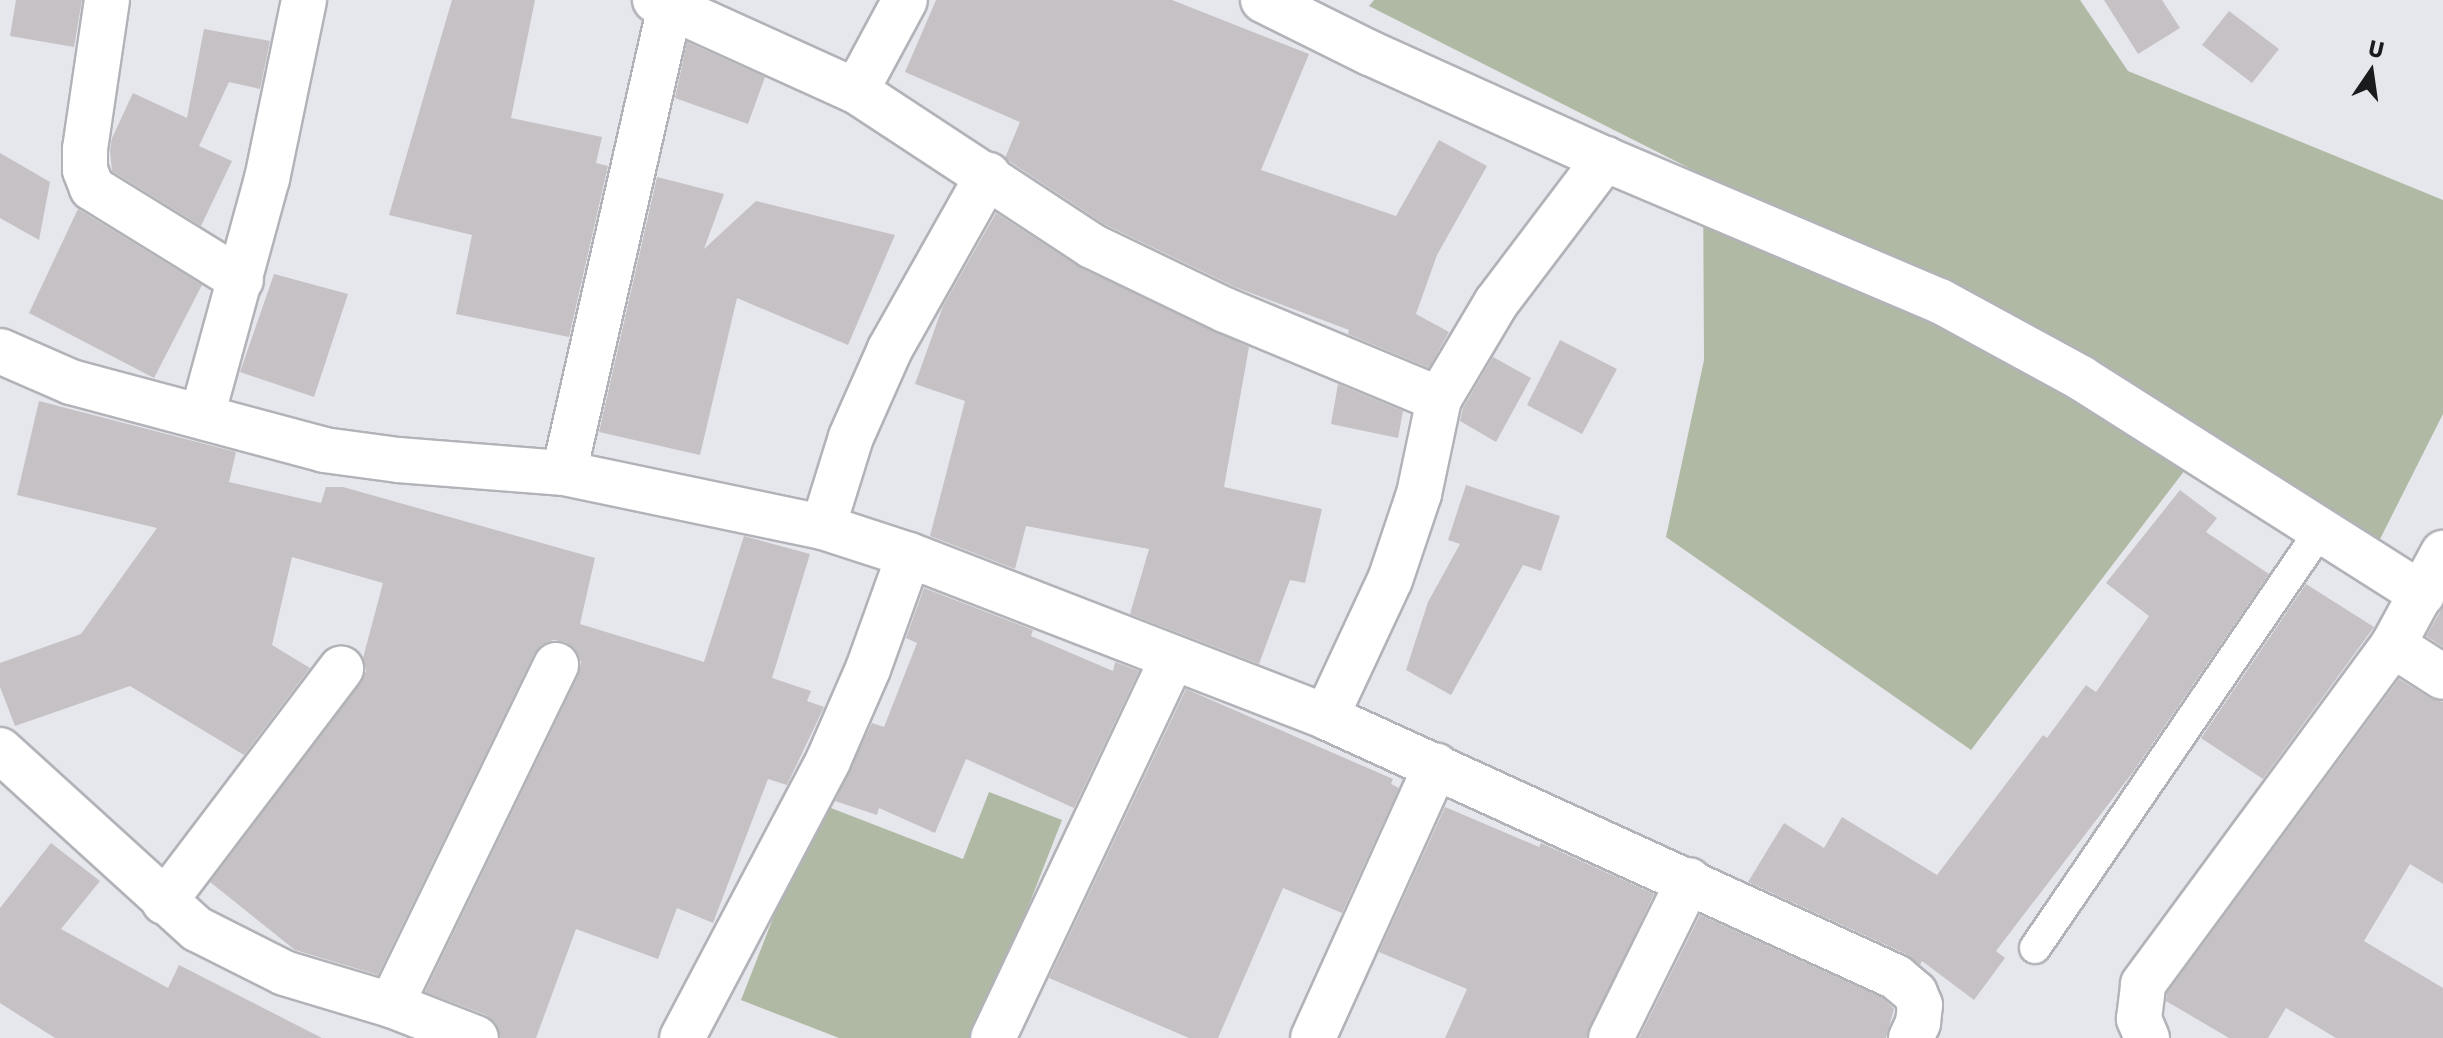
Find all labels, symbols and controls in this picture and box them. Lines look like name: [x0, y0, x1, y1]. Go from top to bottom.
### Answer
text: U: [2365, 31, 2388, 66]
north arrow: [2331, 32, 2411, 112]

